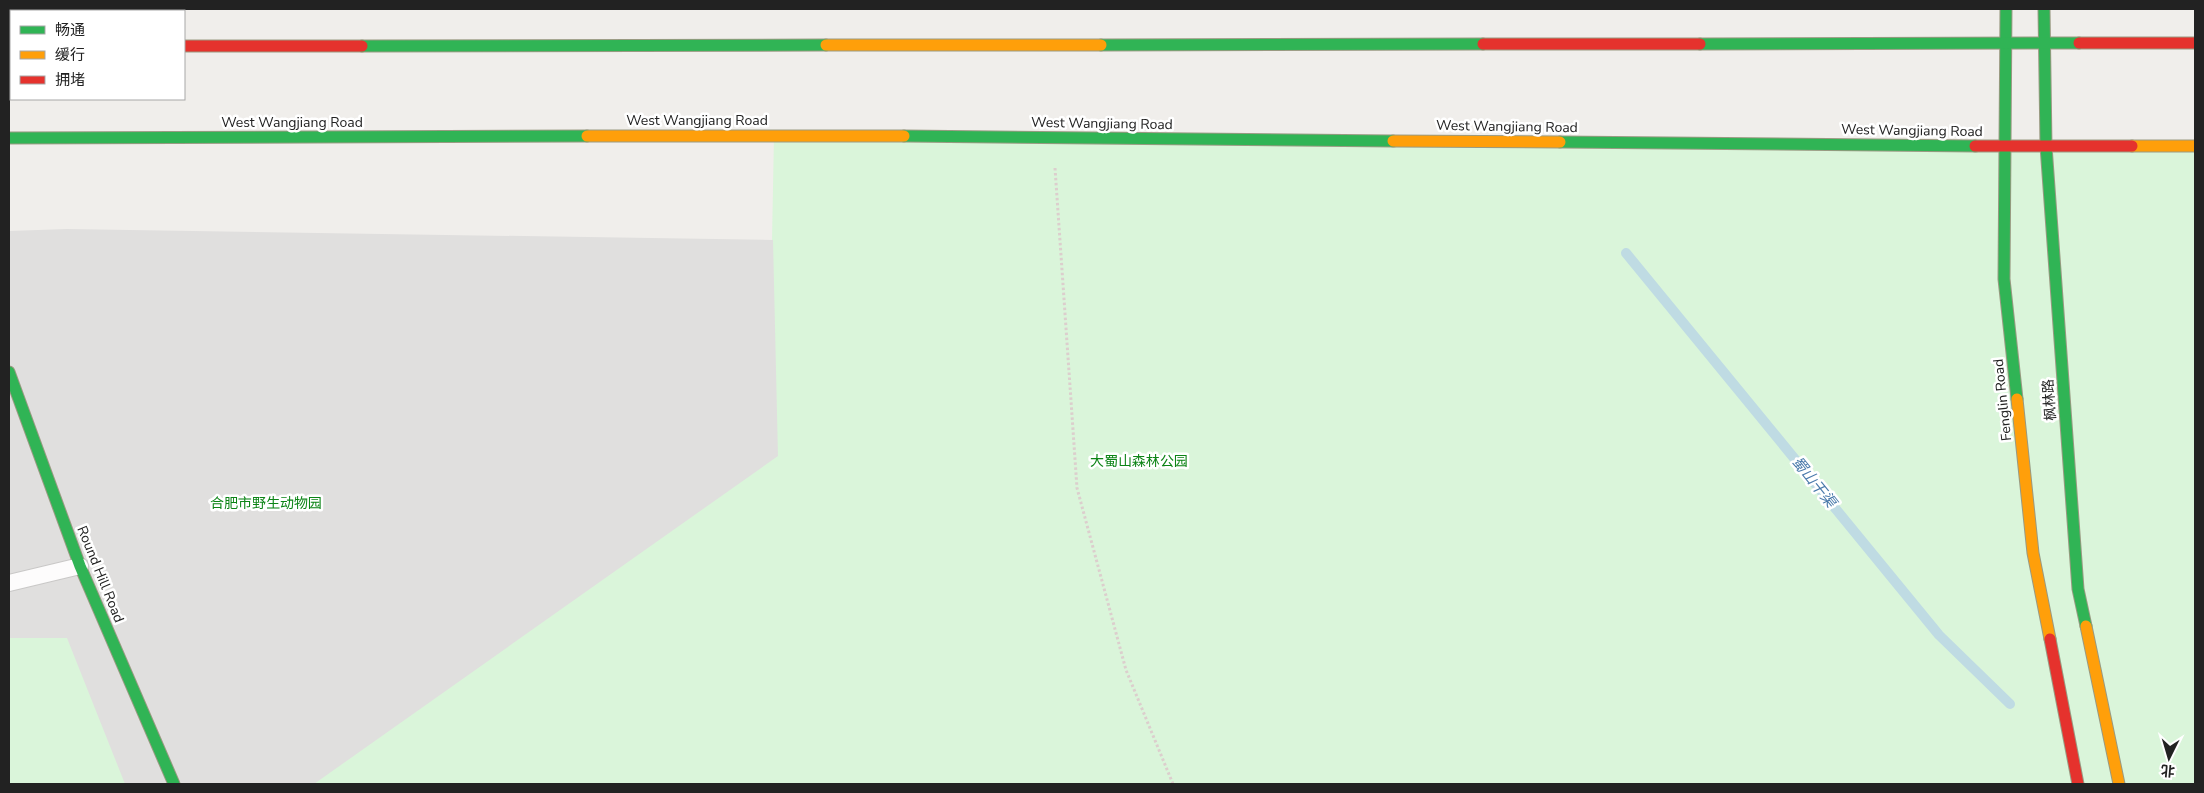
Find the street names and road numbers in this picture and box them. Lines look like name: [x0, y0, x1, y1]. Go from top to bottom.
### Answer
street label: West Wangjiang Road: [626, 111, 768, 130]
street label: West Wangjiang Road: [221, 113, 363, 132]
street label: West Wangjiang Road: [1031, 113, 1173, 134]
street label: West Wangjiang Road: [1436, 116, 1578, 137]
street label: West Wangjiang Road: [1841, 120, 1983, 141]
street label: Fenglin Road: [1989, 358, 2016, 442]
street label: 枫林路: [2039, 378, 2060, 422]
street label: Round Hill Road: [72, 523, 129, 625]

